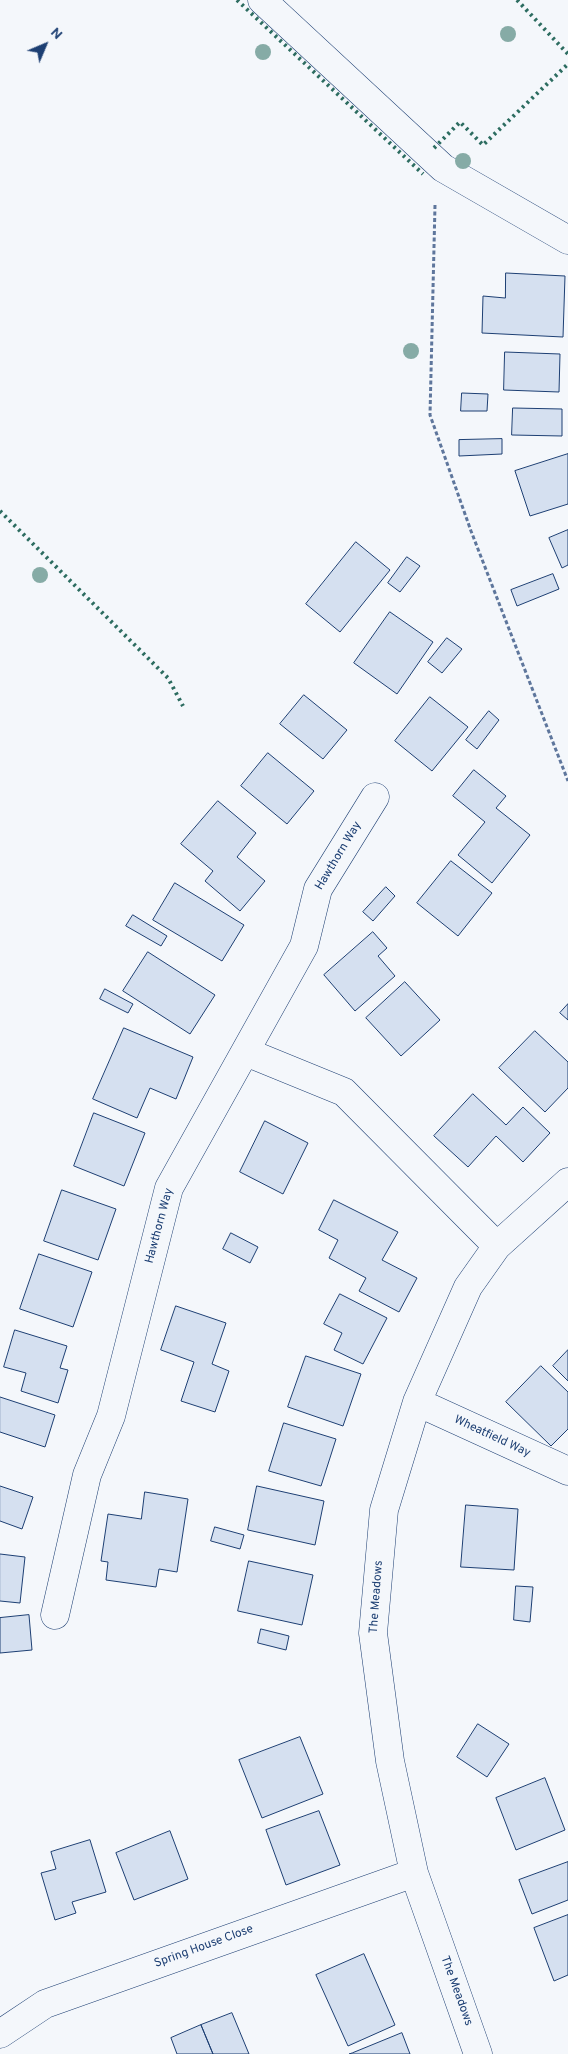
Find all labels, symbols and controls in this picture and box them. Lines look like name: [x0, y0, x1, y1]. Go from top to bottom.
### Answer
north arrow: [20, 20, 70, 70]
text: N: [46, 24, 66, 44]
street label: Hawthorn Way: [313, 819, 365, 893]
street label: Hawthorn Way: [143, 1187, 177, 1265]
street label: Wheatfield Way: [452, 1413, 532, 1461]
street label: The Meadows: [367, 1560, 387, 1634]
street label: Spring House Close: [153, 1922, 255, 1972]
street label: The Meadows: [437, 1954, 475, 2028]

